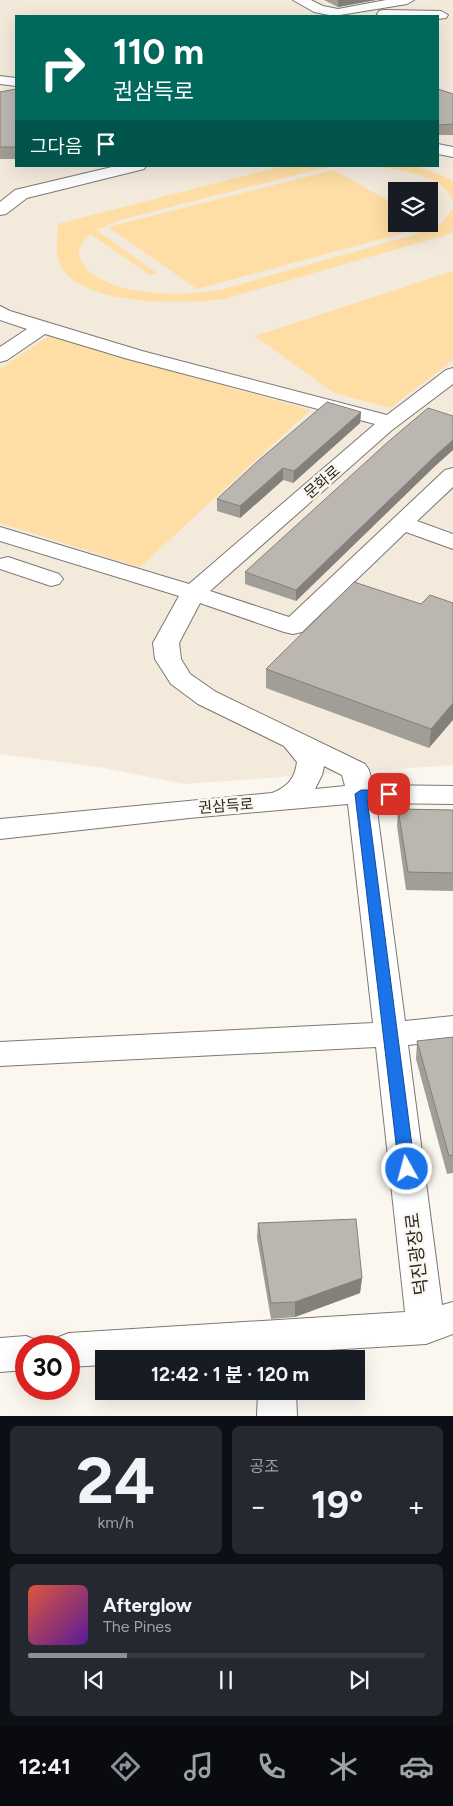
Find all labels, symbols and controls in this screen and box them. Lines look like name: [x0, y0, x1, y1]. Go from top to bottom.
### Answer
text: 110 m: [113, 31, 204, 73]
icon: right: [30, 35, 95, 100]
text: 권삼득로: [113, 78, 194, 105]
icon: arrive: [92, 130, 120, 158]
text: 그다음: [30, 135, 82, 158]
map controls: [388, 182, 438, 232]
button: layers: [388, 182, 438, 232]
street label: 문화로: [300, 462, 344, 502]
pin: [368, 773, 410, 815]
icon: arrive: [375, 780, 403, 808]
street label: 권삼득로: [198, 795, 254, 817]
position arrow: [380, 1142, 432, 1194]
street label: 덕진광장로: [401, 1212, 433, 1296]
speed limit sign: 30: [15, 1335, 80, 1400]
text: 12:42 · 1 분 · 120 m: [151, 1363, 309, 1386]
text: 24: [76, 1441, 155, 1519]
text: 공조: [250, 1457, 279, 1476]
text: 19°: [311, 1482, 363, 1528]
text: −: [250, 1489, 267, 1523]
text: +: [408, 1489, 425, 1523]
text: km/h: [97, 1513, 134, 1532]
text: Afterglow: [103, 1594, 192, 1617]
text: The Pines: [103, 1617, 172, 1636]
icon: previous: [80, 1666, 108, 1694]
icon: pause: [212, 1666, 240, 1694]
icon: next: [345, 1666, 373, 1694]
icon: directions: [108, 1749, 143, 1784]
icon: music: [181, 1749, 216, 1784]
icon: phone: [254, 1749, 289, 1784]
icon: climate: [326, 1749, 361, 1784]
icon: car: [399, 1749, 434, 1784]
text: 12:41: [19, 1753, 71, 1780]

